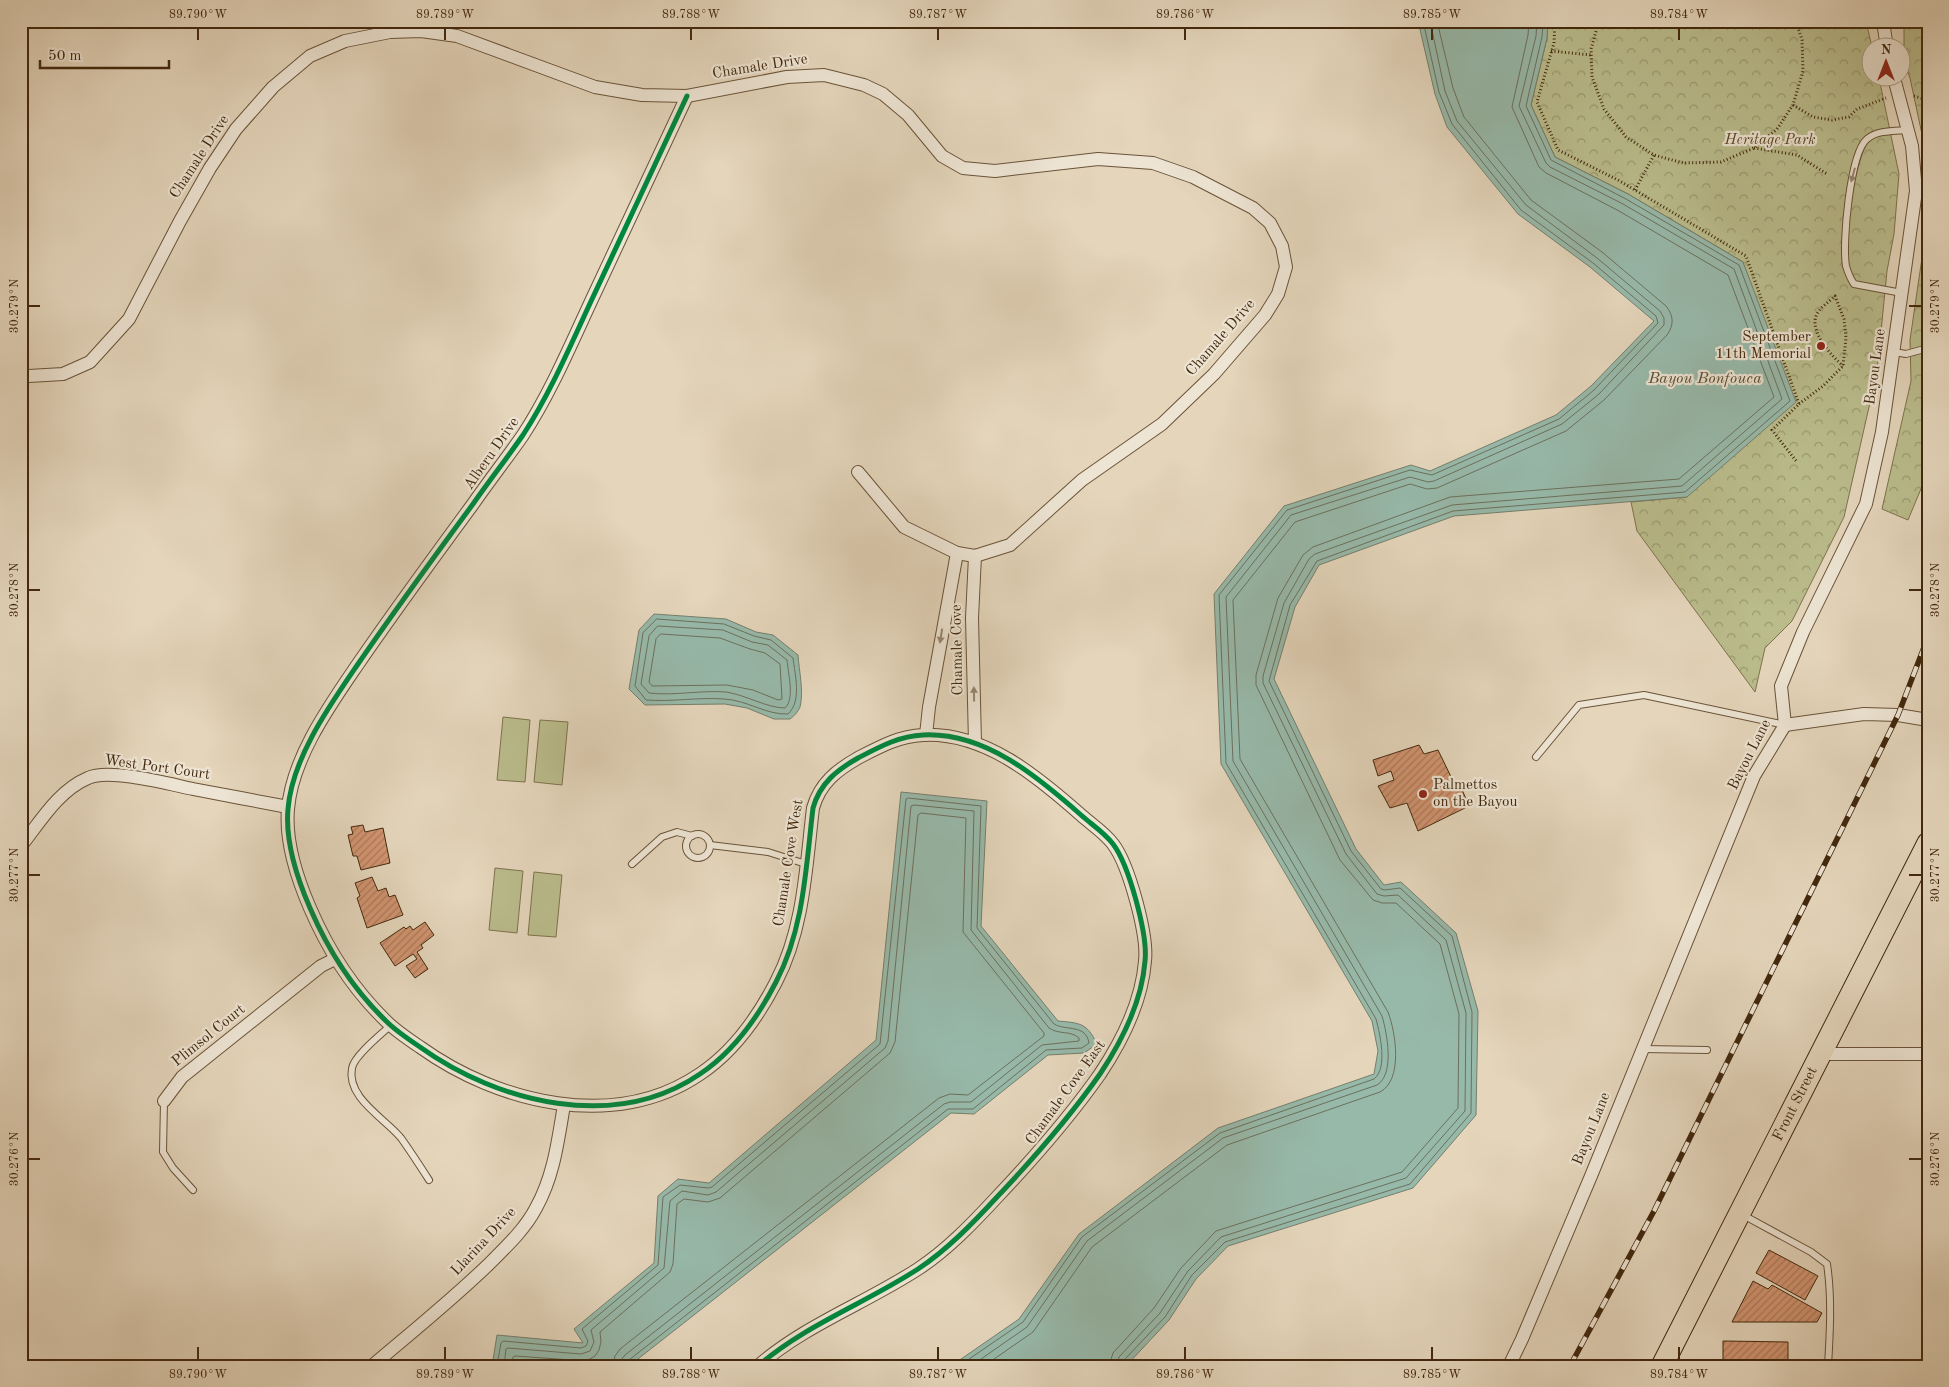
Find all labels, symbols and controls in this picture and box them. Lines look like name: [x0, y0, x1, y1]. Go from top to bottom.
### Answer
text: 89.785°W: [1403, 8, 1461, 21]
text: 89.790°W: [169, 9, 227, 21]
text: 89.789°W: [416, 9, 474, 21]
text: 89.788°W: [662, 9, 720, 21]
text: 89.787°W: [909, 9, 967, 21]
text: 89.786°W: [1156, 9, 1214, 21]
text: 89.784°W: [1650, 9, 1708, 21]
scale bar: [40, 38, 169, 70]
north arrow: [1862, 38, 1912, 88]
text: N: [1881, 43, 1892, 57]
text: 50 m: [48, 49, 82, 64]
street label: Chamale Drive: [711, 52, 809, 82]
street label: Chamale Drive: [168, 113, 233, 201]
park label: Heritage Park: [1724, 133, 1816, 148]
one-way arrow: [1849, 168, 1857, 183]
text: 30.279°N: [9, 279, 21, 333]
text: 30.279°N: [1930, 279, 1942, 333]
street label: Chamale Drive: [1184, 297, 1258, 379]
street label: Bayou Lane: [1863, 328, 1889, 406]
place label: September 11th Memorial: [1716, 330, 1811, 362]
marker: September 11th Memorial: [1815, 340, 1827, 352]
water label: Bayou Bonfouca: [1647, 371, 1762, 387]
street label: Alberu Drive: [462, 415, 522, 493]
text: 30.278°N: [9, 563, 21, 617]
text: 30.278°N: [1930, 563, 1942, 617]
street label: Chamale Cove: [950, 604, 966, 696]
one-way arrow: [937, 628, 945, 644]
one-way arrow: [970, 686, 978, 702]
street label: Bayou Lane: [1726, 717, 1774, 793]
street label: West Port Court: [103, 753, 211, 783]
place label: Palmettos on the Bayou: [1433, 778, 1517, 810]
marker: Palmettos on the Bayou: [1417, 788, 1429, 800]
street label: Chamale Cove West: [772, 798, 806, 928]
text: 30.277°N: [9, 848, 21, 902]
text: 30.277°N: [1930, 848, 1942, 902]
street label: Plimsol Court: [170, 1002, 248, 1070]
street label: Chamale Cove East: [1023, 1038, 1109, 1148]
street label: Front Street: [1770, 1064, 1820, 1144]
street label: Bayou Lane: [1571, 1090, 1613, 1167]
text: 30.276°N: [9, 1132, 21, 1186]
text: 30.276°N: [1930, 1132, 1942, 1186]
street label: Llarina Drive: [449, 1205, 519, 1279]
text: 89.785°W: [1403, 1368, 1461, 1381]
text: 89.790°W: [169, 1369, 227, 1381]
text: 89.789°W: [416, 1369, 474, 1381]
text: 89.788°W: [662, 1369, 720, 1381]
text: 89.787°W: [909, 1369, 967, 1381]
text: 89.786°W: [1156, 1369, 1214, 1381]
text: 89.784°W: [1650, 1369, 1708, 1381]

